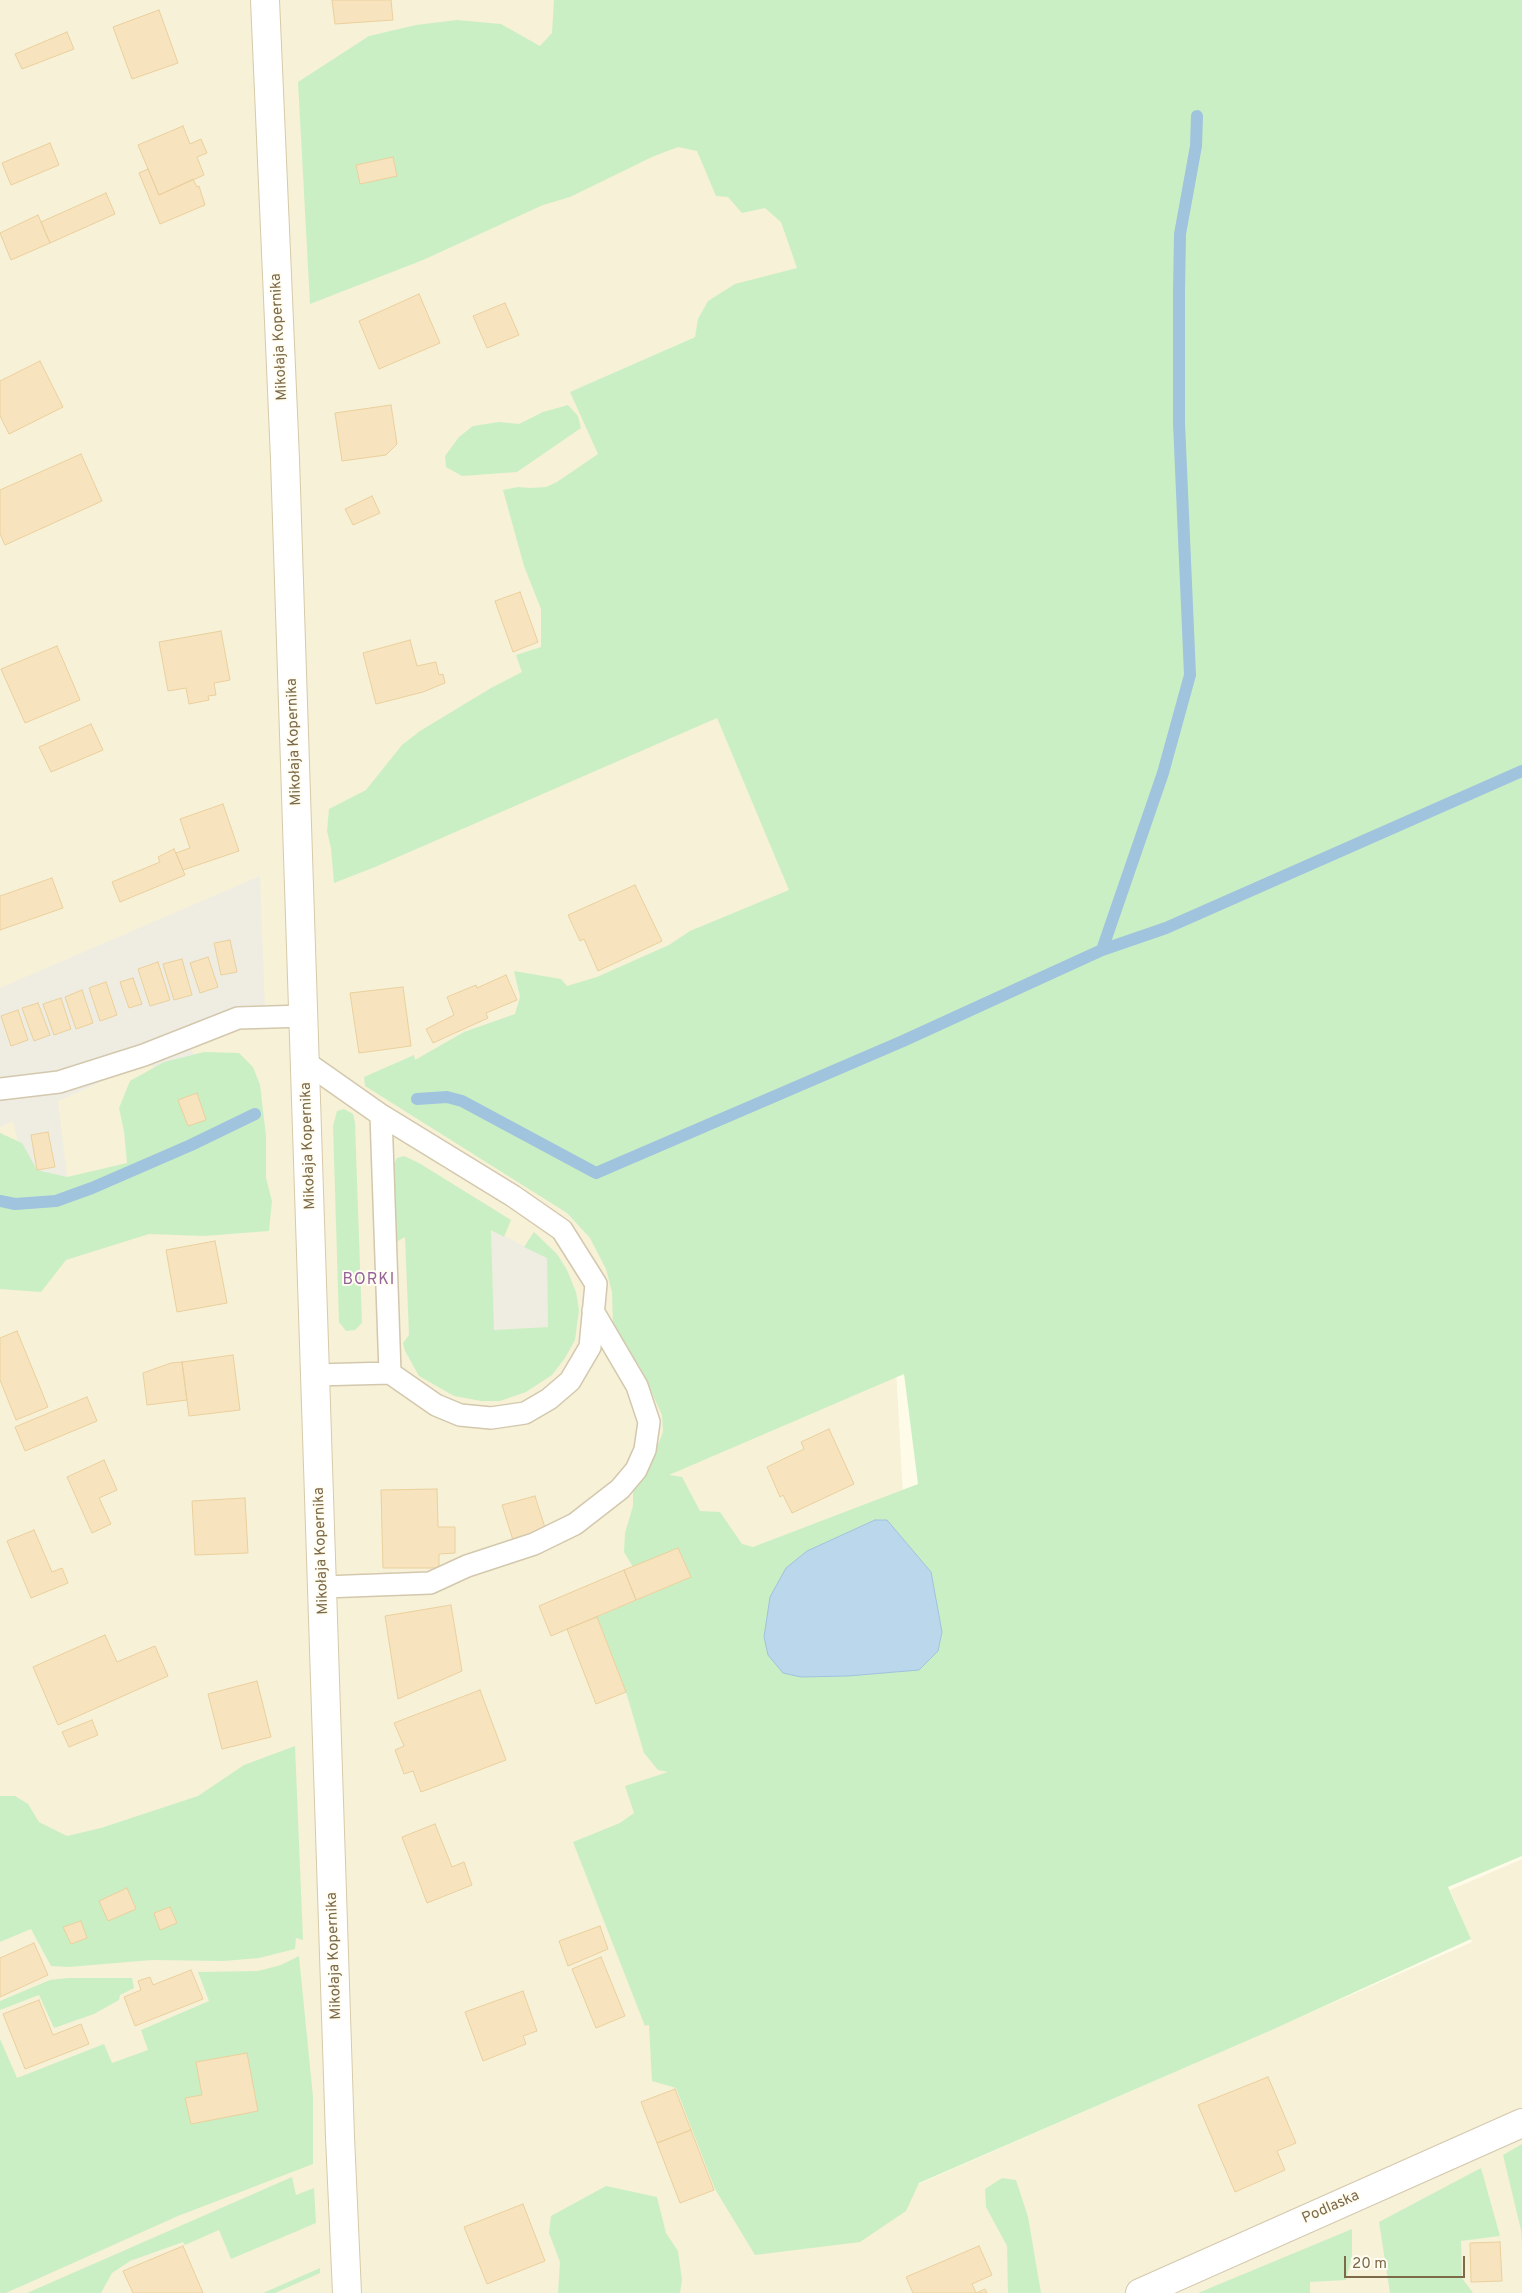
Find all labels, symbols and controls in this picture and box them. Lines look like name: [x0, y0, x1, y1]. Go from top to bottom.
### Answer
street label: Mikołaja Kopernika: [268, 273, 292, 401]
street label: Mikołaja Kopernika: [284, 678, 306, 806]
street label: Mikołaja Kopernika: [298, 1082, 320, 1210]
district label: BORKI: [342, 1271, 396, 1291]
street label: Mikołaja Kopernika: [311, 1487, 333, 1615]
street label: Mikołaja Kopernika: [324, 1892, 346, 2020]
street label: Podlaska: [1300, 2187, 1362, 2229]
scale bar: [1347, 2246, 1468, 2278]
text: 20 m: [1352, 2255, 1387, 2274]

